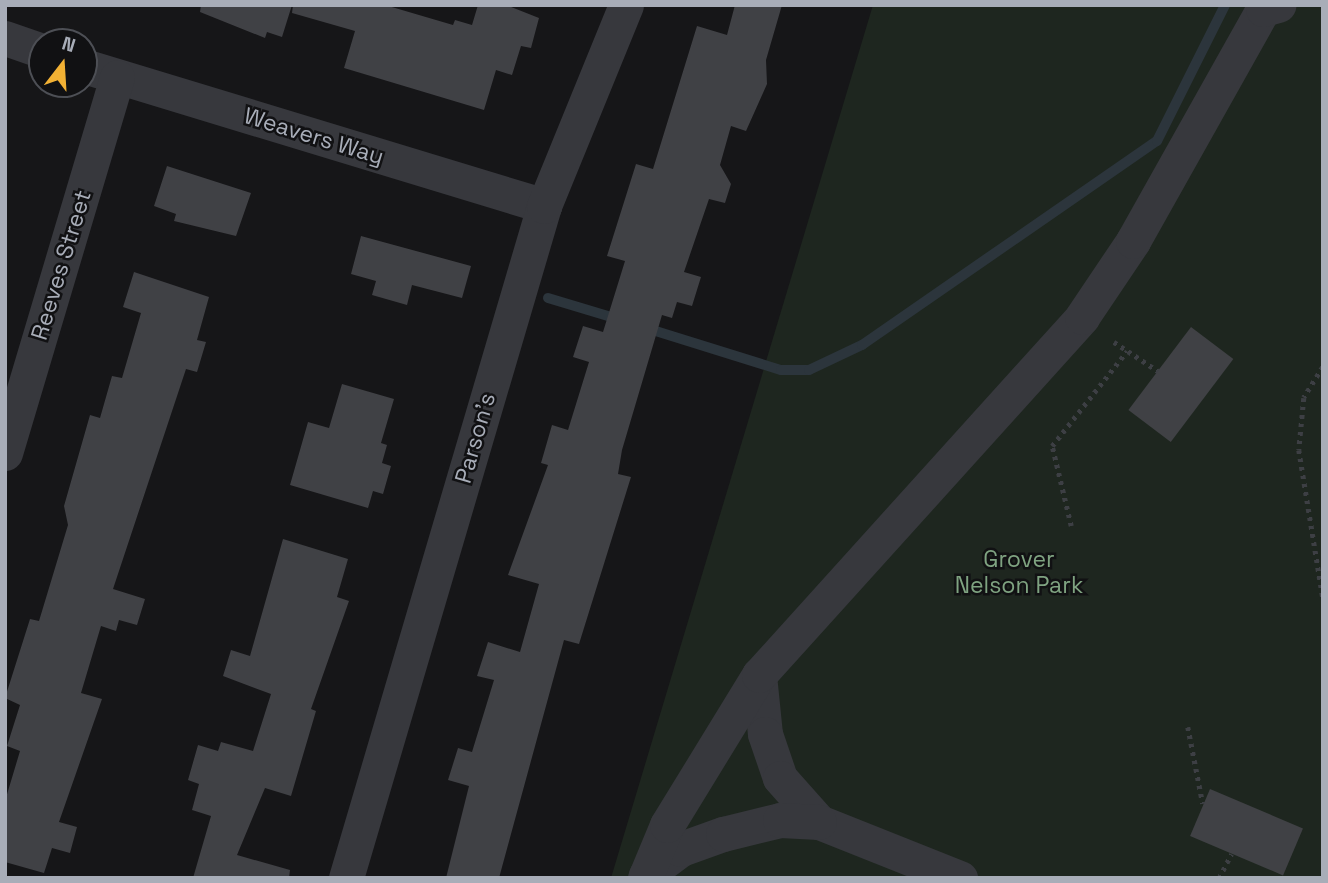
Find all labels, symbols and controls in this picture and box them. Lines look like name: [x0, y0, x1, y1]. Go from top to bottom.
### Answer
north arrow: [28, 28, 98, 98]
text: N: [59, 31, 78, 58]
street label: Weavers Way: [241, 102, 387, 170]
street label: Reeves Street: [25, 187, 97, 343]
street label: Parson's: [449, 390, 501, 486]
park label: Grover Nelson Park: [955, 545, 1083, 599]

